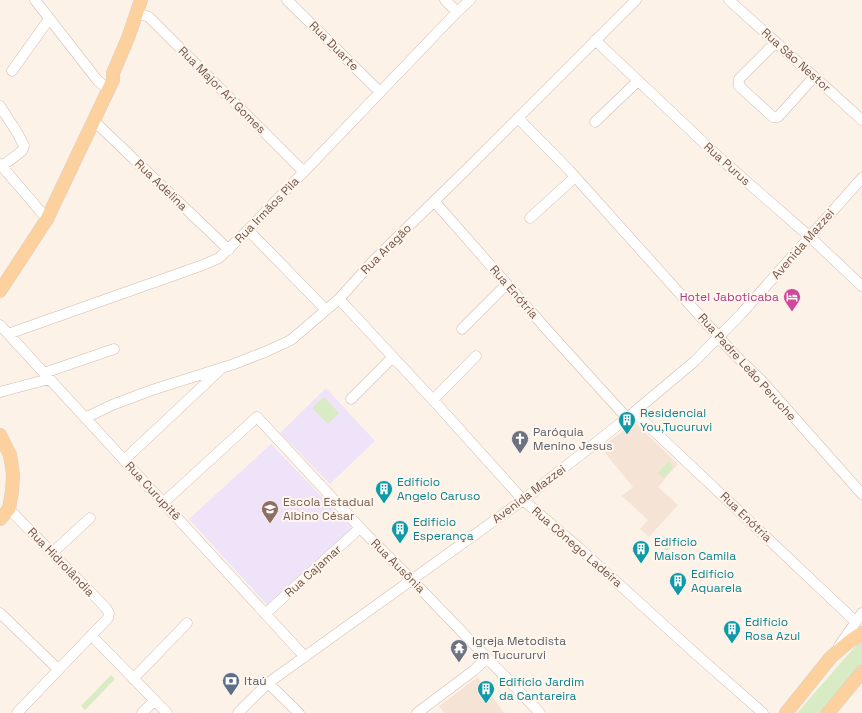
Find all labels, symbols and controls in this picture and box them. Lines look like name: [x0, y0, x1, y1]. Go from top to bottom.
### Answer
street label: Rua Duarte: [306, 18, 362, 74]
street label: Rua São Nestor: [758, 25, 834, 96]
street label: Rua Major Ari Gomes: [175, 43, 269, 137]
street label: Rua Purus: [700, 139, 754, 189]
street label: Rua Adelina: [131, 156, 191, 214]
street label: Rua Irmãos Pìla: [231, 173, 303, 247]
street label: Avenida Mazzei: [768, 205, 838, 283]
street label: Rua Aragão: [357, 220, 415, 278]
street label: Rua Enótria: [486, 262, 542, 322]
hotel icon: Hotel Jaboticaba: [782, 287, 802, 312]
place label: Hotel Jaboticaba: [680, 289, 779, 305]
street label: Rua Padre Leão Peruche: [694, 310, 800, 424]
place label: Residencial You,Tucuruvi: [640, 405, 712, 435]
building icon: Residencial You,Tucuruvi: [617, 410, 637, 435]
place label: Paróquia Menino Jesus: [533, 424, 613, 454]
church icon: Paróquia Menino Jesus: [510, 429, 530, 454]
street label: Rua Curupitê: [122, 458, 184, 524]
street label: Avenida Mazzei: [489, 461, 569, 527]
place label: Edifício Angelo Caruso: [397, 474, 480, 504]
building icon: Edifício Angelo Caruso: [374, 479, 394, 504]
street label: Rua Enótria: [717, 488, 775, 546]
place label: Escola Estadual Albino César: [283, 494, 374, 524]
school or university icon: Escola Estadual Albino César: [260, 499, 280, 524]
street label: Rua Cônego Ladeira: [528, 503, 626, 591]
place label: Edifício Esperança: [413, 514, 474, 544]
building icon: Edifício Esperança: [390, 519, 410, 544]
street label: Rua Hidrolândia: [24, 524, 98, 600]
place label: Edifício Maison Camila: [654, 534, 736, 564]
street label: Rua Ausônia: [367, 535, 429, 597]
building icon: Edifício Maison Camila: [631, 539, 651, 564]
street label: Rua Cajamar: [281, 541, 345, 601]
place label: Edifício Aquarela: [691, 566, 742, 596]
building icon: Edifício Aquarela: [668, 571, 688, 596]
place label: Edifício Rosa Azul: [745, 614, 800, 644]
building icon: Edifício Rosa Azul: [722, 619, 742, 644]
place label: Igreja Metodista em Tucururvi: [472, 633, 566, 663]
temple icon: Igreja Metodista em Tucururvi: [449, 638, 469, 663]
bank icon: Itaú: [221, 671, 241, 696]
place label: Itaú: [244, 673, 267, 689]
place label: Edifício Jardim da Cantareira: [499, 674, 584, 704]
building icon: Edifício Jardim da Cantareira: [476, 679, 496, 704]

